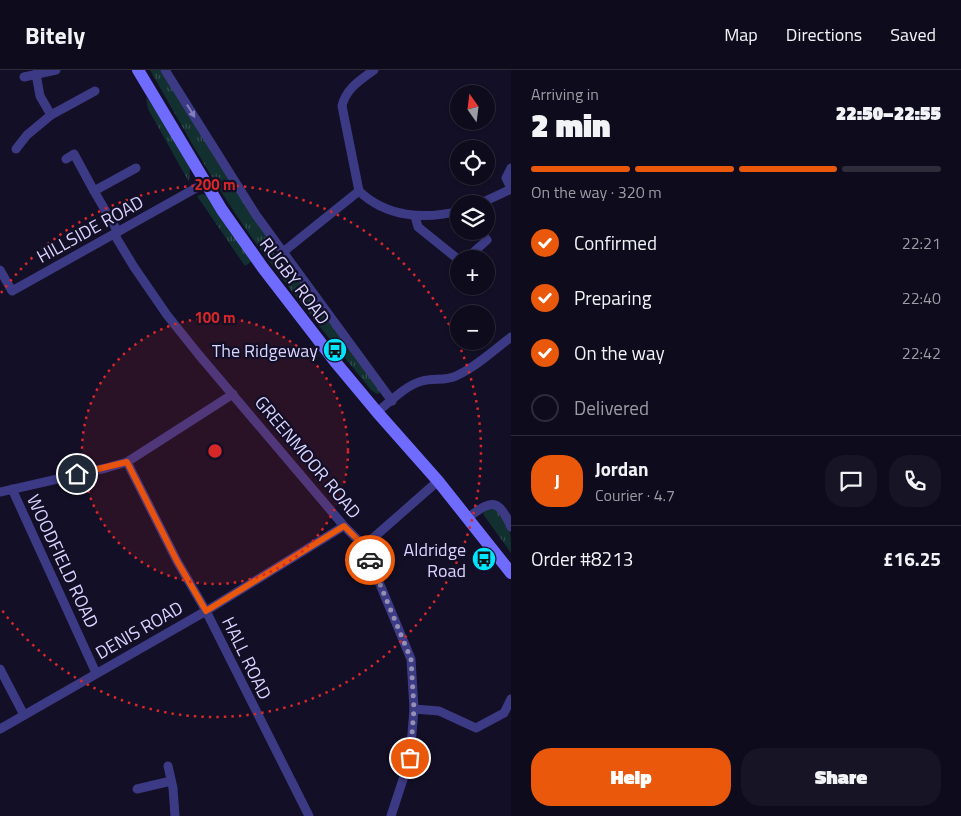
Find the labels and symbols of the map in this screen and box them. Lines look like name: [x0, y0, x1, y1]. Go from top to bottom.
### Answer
north arrow: [450, 85, 495, 130]
one-way arrow: [186, 105, 196, 118]
text: 200 m: [194, 173, 236, 196]
street label: HILLSIDE ROAD: [32, 188, 148, 270]
street label: RUGBY ROAD: [253, 232, 337, 330]
text: 100 m: [194, 306, 236, 329]
place label: The Ridgeway: [212, 337, 318, 364]
bus stop icon: The Ridgeway: [322, 337, 348, 363]
street label: GREENMOOR ROAD: [248, 390, 368, 524]
centre of rings: [206, 442, 224, 460]
pin: [56, 453, 98, 495]
street label: WOODFIELD ROAD: [20, 490, 106, 632]
courier: [345, 535, 395, 585]
place label: Aldridge Road: [404, 536, 466, 584]
bus stop icon: Aldridge Road: [471, 546, 497, 572]
street label: DENIS ROAD: [90, 594, 188, 666]
street label: HALL ROAD: [215, 612, 279, 704]
pin: [389, 737, 431, 779]

